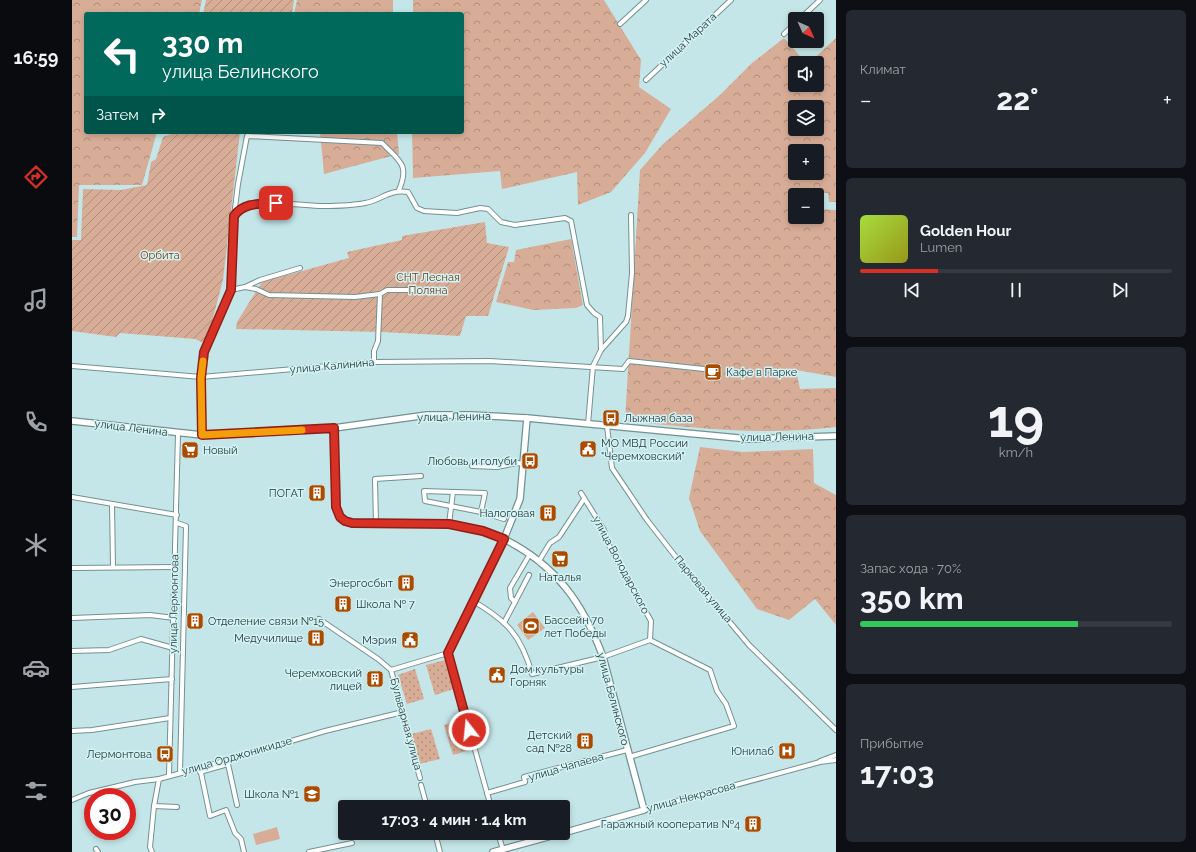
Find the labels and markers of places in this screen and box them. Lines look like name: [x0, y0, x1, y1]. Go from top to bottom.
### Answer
pin: [259, 186, 293, 220]
cafe icon: Кафе в Парке: [703, 362, 723, 382]
place label: Кафе в Парке: [726, 366, 798, 379]
bus stop icon: Лыжная база: [601, 408, 621, 428]
place label: Лыжная база: [624, 412, 693, 425]
place label: МО МВД России "Черемховский": [601, 437, 688, 463]
public building icon: МО МВД России "Черемховский": [578, 439, 598, 459]
supermarket icon: Новый: [180, 440, 200, 460]
place label: Новый: [203, 444, 237, 457]
bus stop icon: Любовь и голуби: [520, 451, 540, 471]
place label: Любовь и голуби: [427, 455, 517, 468]
building icon: ПОГАТ: [307, 483, 327, 503]
place label: ПОГАТ: [269, 487, 304, 500]
building icon: Налоговая: [538, 503, 558, 523]
place label: Налоговая: [480, 507, 535, 520]
supermarket icon: Наталья: [550, 549, 570, 569]
place label: Наталья: [539, 571, 581, 584]
building icon: Энергосбыт: [396, 573, 416, 593]
place label: Энергосбыт: [329, 577, 394, 590]
building icon: Школа № 7: [333, 594, 353, 614]
place label: Школа № 7: [356, 598, 415, 611]
building icon: Отделение связи №15: [185, 611, 205, 631]
place label: Бассейн 70 лет Победы: [544, 614, 606, 640]
place label: Отделение связи №15: [208, 615, 324, 628]
sports icon: Бассейн 70 лет Победы: [521, 616, 541, 636]
building icon: Медучилище: [306, 628, 326, 648]
public building icon: Мэрия: [400, 630, 420, 650]
place label: Медучилище: [234, 632, 304, 645]
place label: Мэрия: [362, 634, 397, 647]
place label: Дом культуры Горняк: [510, 663, 584, 689]
public building icon: Дом культуры Горняк: [487, 665, 507, 685]
place label: Черемховский лицей: [285, 667, 362, 693]
building icon: Черемховский лицей: [365, 669, 385, 689]
place label: Детский сад №28: [526, 729, 572, 755]
building icon: Детский сад №28: [575, 731, 595, 751]
hospital icon: Юнилаб: [777, 741, 797, 761]
bus stop icon: Лермонтова: [155, 744, 175, 764]
place label: Юнилаб: [731, 745, 774, 758]
place label: Лермонтова: [86, 748, 152, 761]
school or university icon: Школа №1: [302, 784, 322, 804]
place label: Школа №1: [244, 788, 299, 801]
building icon: Гаражный кооператив №4: [743, 814, 763, 834]
place label: Гаражный кооператив №4: [601, 818, 740, 831]

